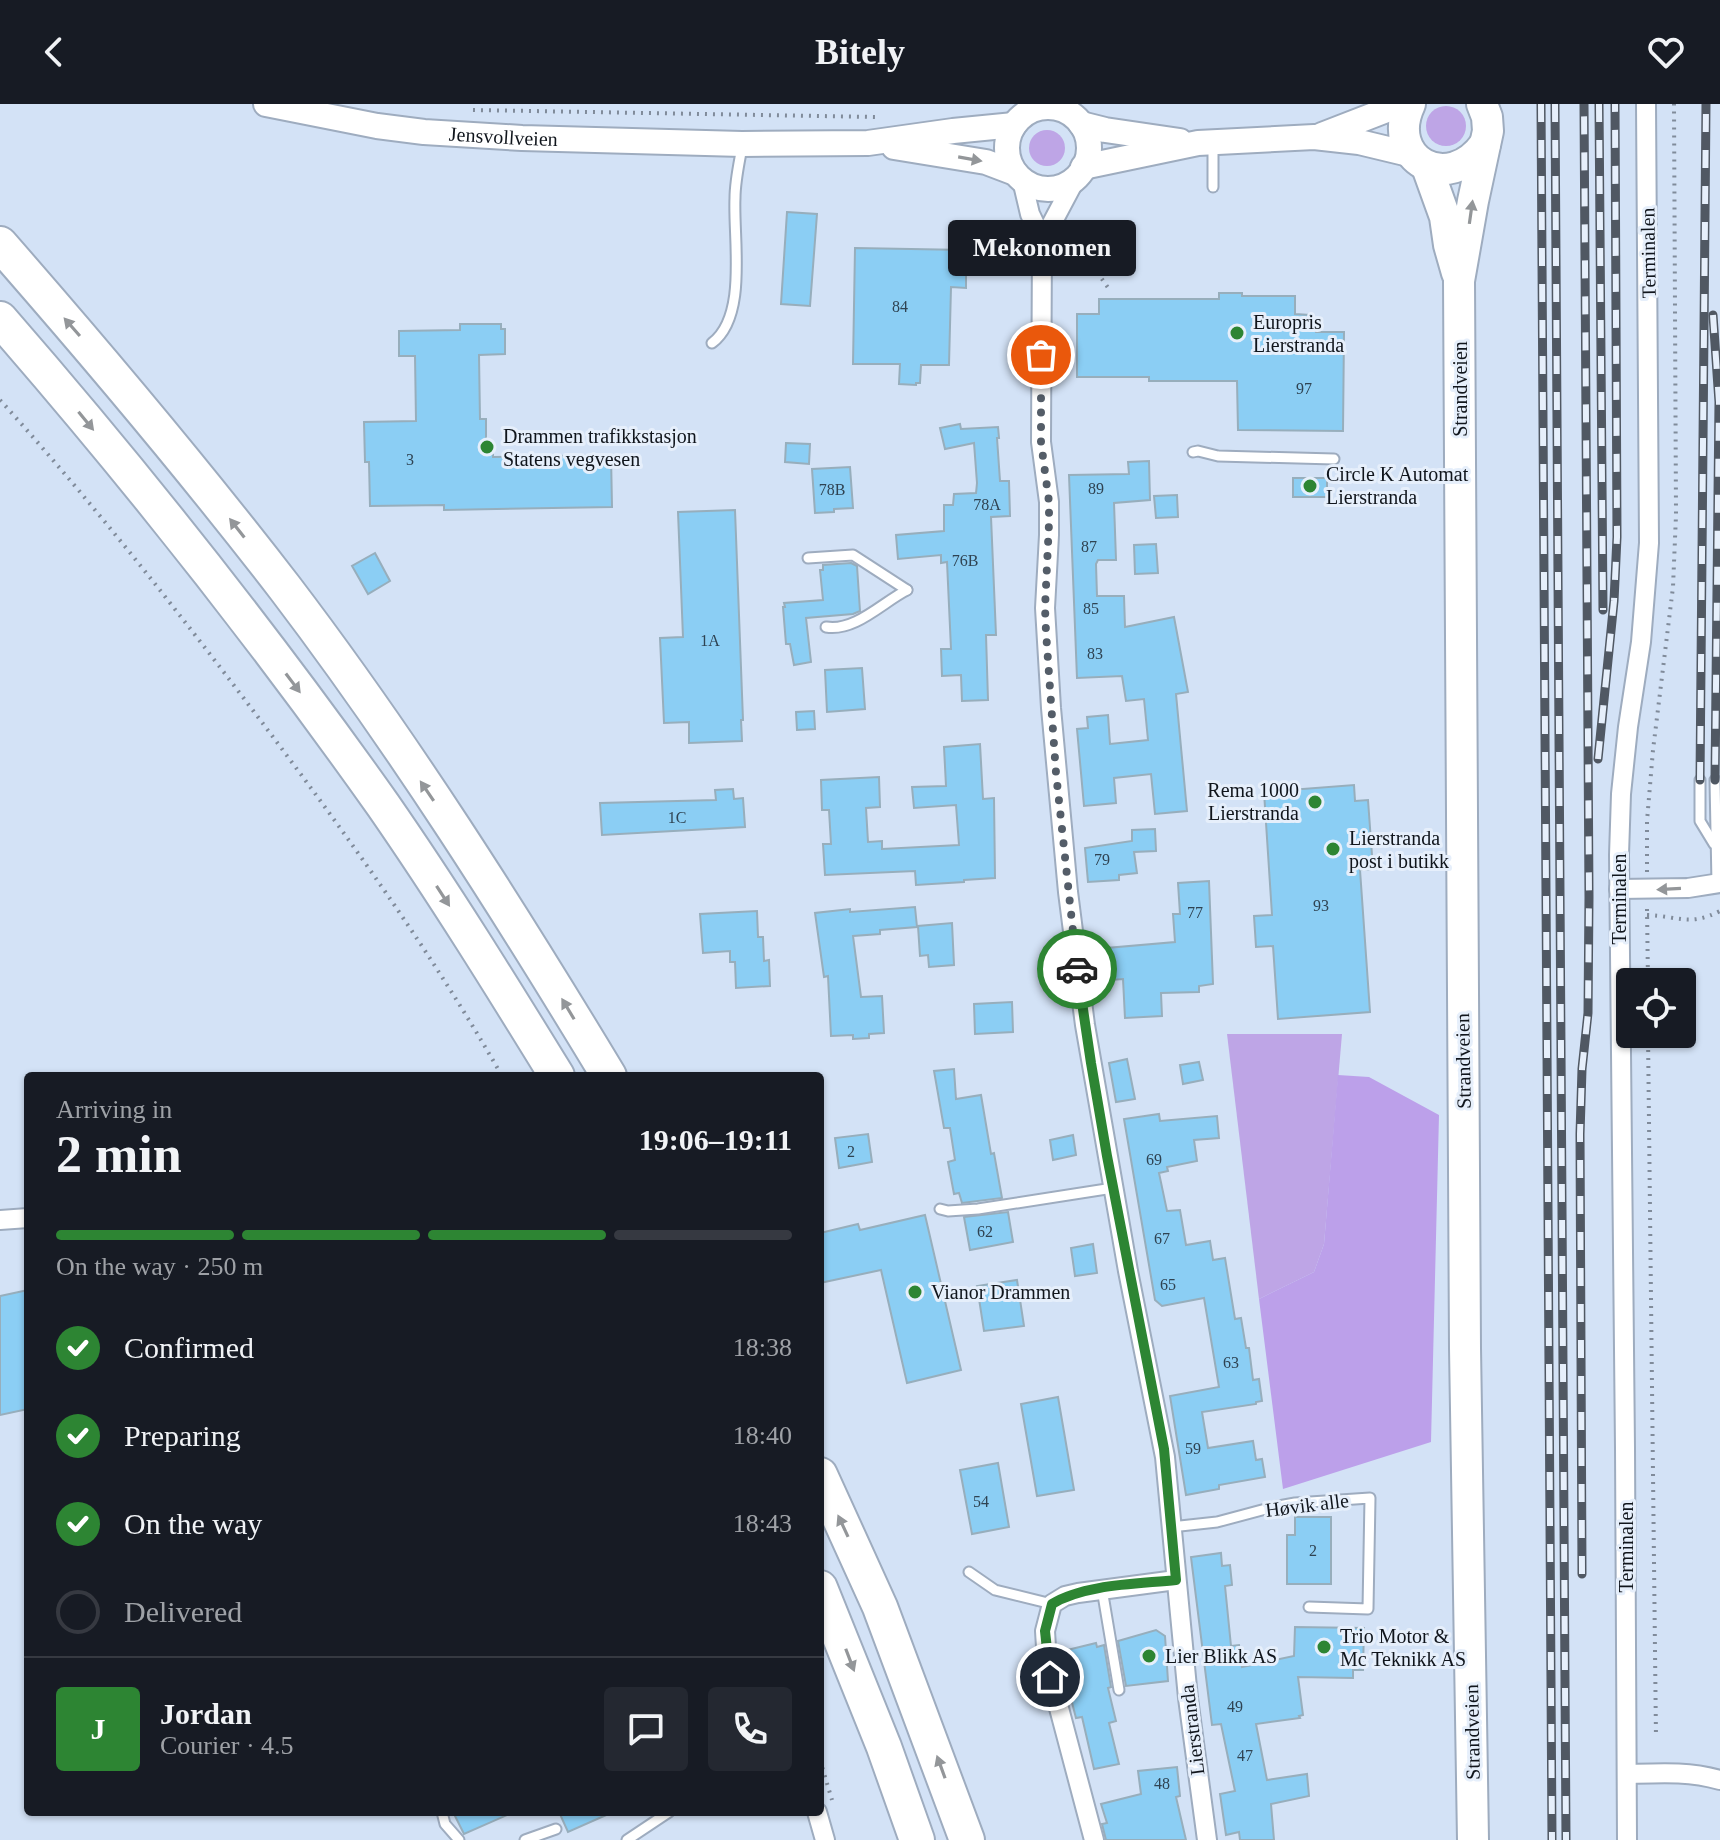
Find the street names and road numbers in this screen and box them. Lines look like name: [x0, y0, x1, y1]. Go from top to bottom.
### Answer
street label: Jensvollveien: [448, 123, 558, 150]
street label: Terminalen: [1636, 207, 1660, 299]
street label: Strandveien: [1449, 341, 1471, 437]
street label: Terminalen: [1608, 854, 1630, 944]
street label: Strandveien: [1451, 1013, 1475, 1109]
street label: Høvik alle: [1264, 1489, 1350, 1521]
street label: Terminalen: [1615, 1502, 1637, 1592]
street label: Lierstranda: [1176, 1683, 1208, 1777]
street label: Strandveien: [1460, 1684, 1484, 1780]

